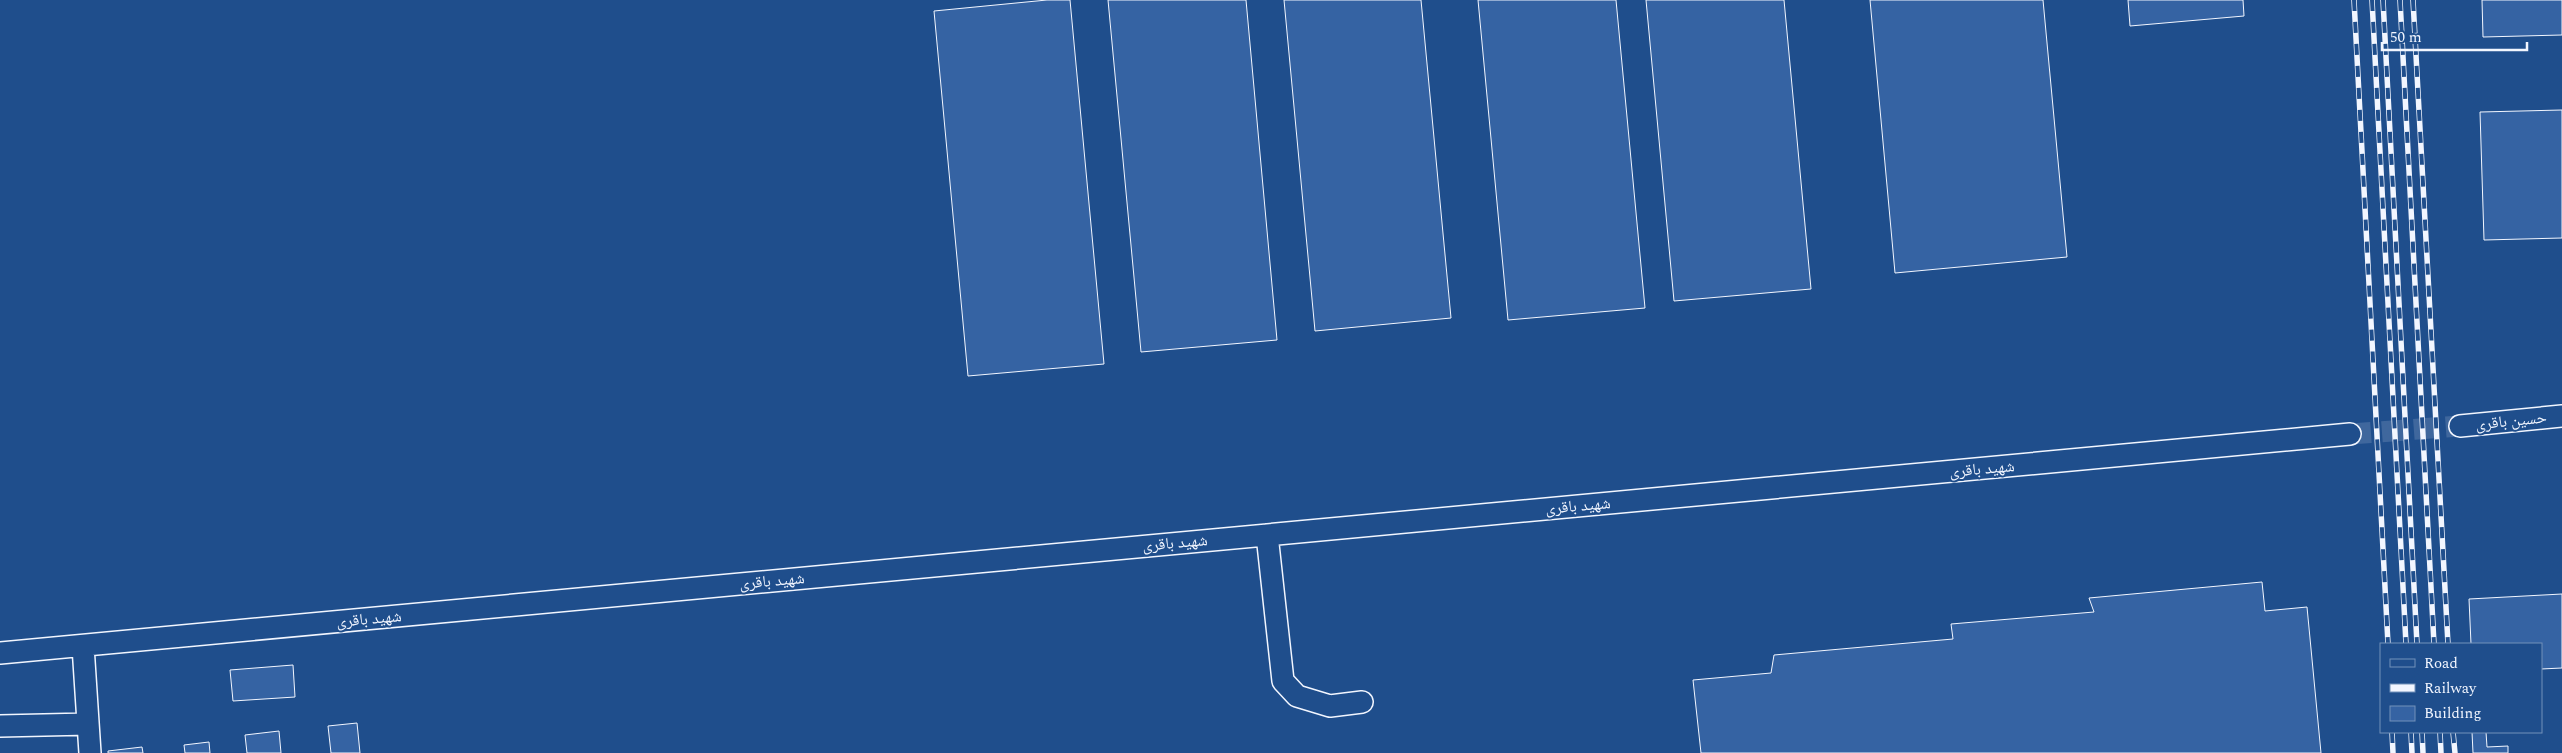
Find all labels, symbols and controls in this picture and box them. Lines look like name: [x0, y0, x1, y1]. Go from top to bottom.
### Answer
scale bar: [2382, 20, 2527, 52]
text: 50 m: [2390, 26, 2422, 49]
street label: حسین باقری: [2474, 405, 2548, 437]
street label: شهید باقری: [1948, 454, 2016, 484]
street label: شهید باقری: [1544, 491, 1612, 521]
street label: شهید باقری: [1141, 528, 1209, 558]
street label: شهید باقری: [738, 566, 806, 596]
street label: شهید باقری: [335, 604, 403, 634]
legend: [2380, 643, 2542, 733]
text: Road: [2424, 652, 2458, 675]
text: Railway: [2424, 677, 2477, 700]
text: Building: [2424, 702, 2481, 725]

